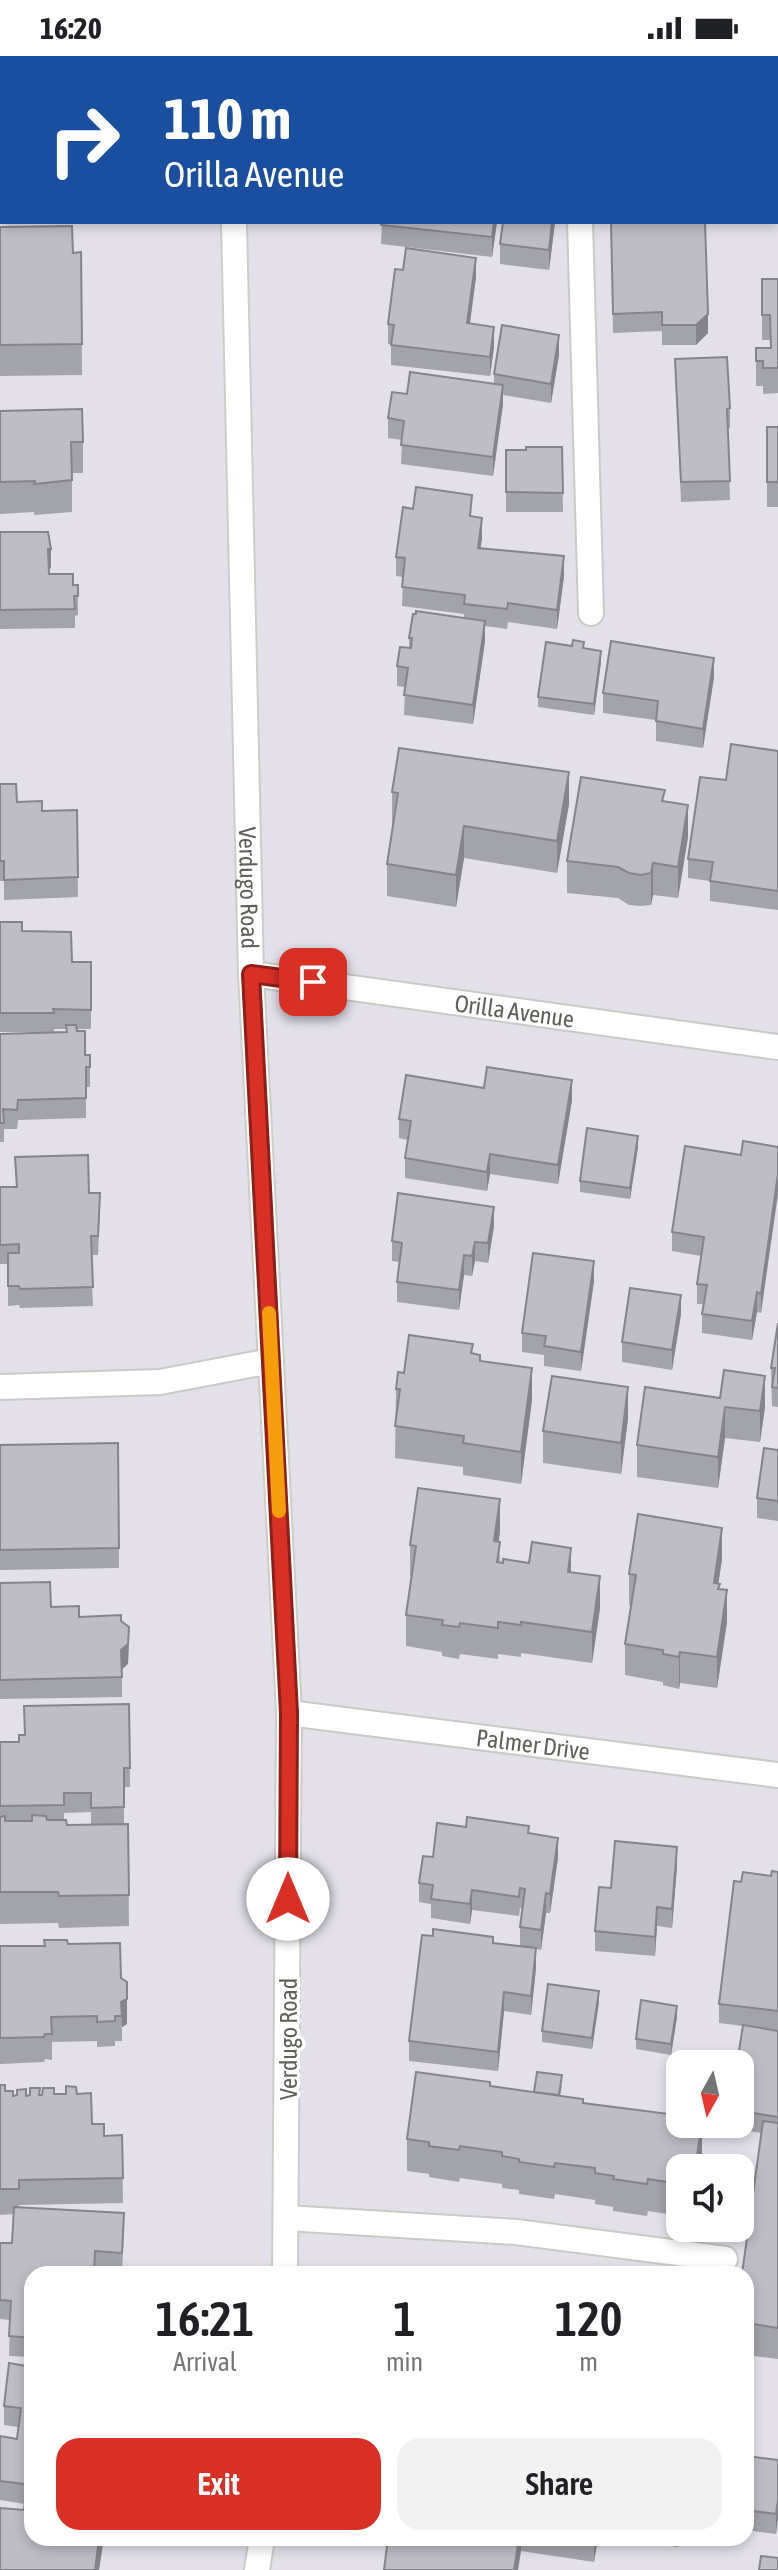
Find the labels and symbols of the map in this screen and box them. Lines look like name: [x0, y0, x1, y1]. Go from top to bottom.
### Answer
street label: Verdugo Road: [234, 826, 264, 949]
pin: [279, 948, 347, 1016]
street label: Orilla Avenue: [453, 989, 576, 1032]
street label: Palmer Drive: [475, 1723, 591, 1765]
position arrow: [246, 1857, 330, 1941]
street label: Verdugo Road: [275, 1978, 302, 2100]
north arrow: [666, 2050, 754, 2138]

